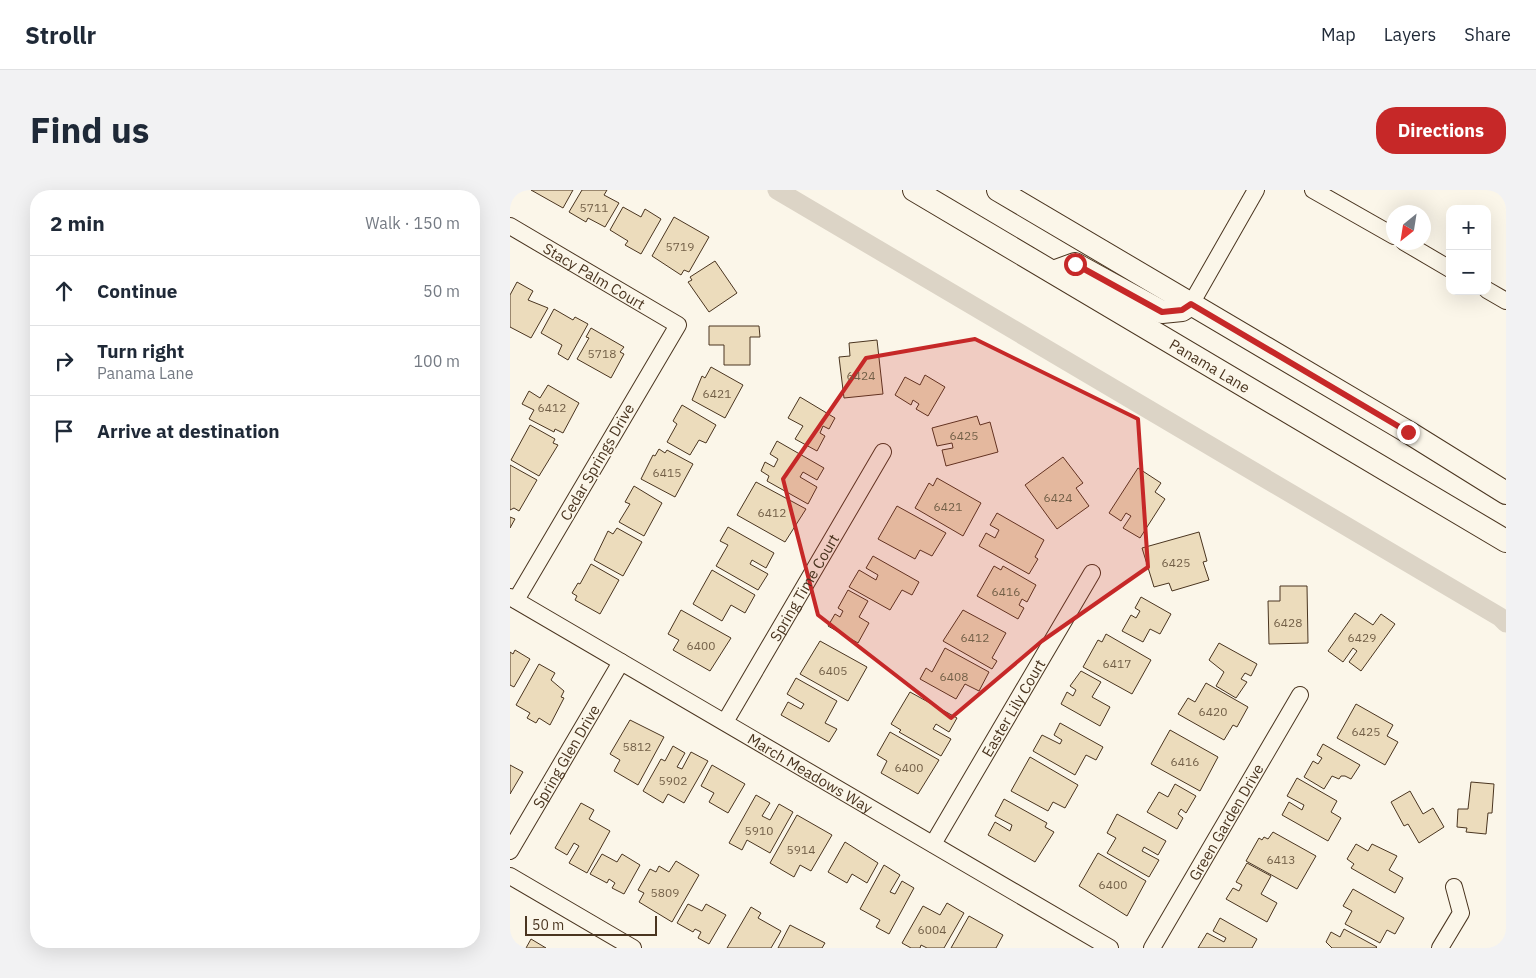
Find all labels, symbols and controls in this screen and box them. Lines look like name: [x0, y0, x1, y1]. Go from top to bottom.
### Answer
text: Strollr: [25, 19, 96, 51]
text: Map: [1321, 23, 1356, 46]
text: Layers: [1384, 23, 1436, 46]
text: Share: [1464, 23, 1511, 46]
text: Find us: [30, 107, 149, 153]
button: Directions: [1376, 107, 1506, 154]
house number: 5711: [580, 200, 608, 215]
north arrow: [1386, 205, 1431, 250]
map controls: [1446, 205, 1491, 295]
button: +: [1446, 205, 1491, 250]
text: 2 min: [50, 209, 105, 237]
text: Walk · 150 m: [365, 213, 460, 233]
street label: Stacy Palm Court: [540, 238, 649, 313]
house number: 5719: [666, 239, 694, 254]
button: −: [1446, 250, 1491, 295]
route start: [1064, 253, 1087, 276]
icon: ahead: [50, 277, 78, 305]
text: Continue: [97, 279, 177, 303]
text: 50 m: [423, 281, 460, 301]
street label: Panama Lane: [1166, 334, 1254, 397]
text: Turn right: [97, 339, 184, 363]
house number: 5718: [588, 346, 616, 361]
icon: right: [50, 347, 78, 375]
text: 100 m: [413, 351, 460, 371]
text: Panama Lane: [97, 363, 193, 383]
house number: 6424: [847, 368, 875, 383]
house number: 6421: [703, 386, 731, 401]
house number: 6412: [538, 400, 566, 415]
street label: Cedar Springs Drive: [556, 400, 638, 524]
icon: arrive: [50, 417, 78, 445]
text: Arrive at destination: [97, 419, 280, 443]
route end: [1397, 421, 1420, 444]
house number: 6425: [950, 428, 978, 443]
house number: 6415: [653, 465, 681, 480]
house number: 6424: [1044, 490, 1072, 505]
house number: 6421: [934, 499, 962, 514]
house number: 6412: [758, 505, 786, 520]
street label: Spring Time Court: [765, 530, 843, 644]
house number: 6425: [1162, 555, 1190, 570]
house number: 6416: [992, 584, 1020, 599]
house number: 6428: [1274, 615, 1302, 630]
house number: 6412: [961, 630, 989, 645]
house number: 6429: [1348, 630, 1376, 645]
house number: 6400: [687, 638, 715, 653]
street label: Easter Lily Court: [977, 656, 1049, 760]
house number: 6417: [1103, 656, 1131, 671]
house number: 6405: [819, 663, 847, 678]
house number: 6408: [940, 669, 968, 684]
street label: Spring Glen Drive: [528, 701, 603, 811]
house number: 6420: [1199, 704, 1227, 719]
house number: 6425: [1352, 724, 1380, 739]
street label: March Meadows Way: [744, 729, 877, 817]
house number: 5812: [623, 739, 651, 754]
house number: 6416: [1171, 754, 1199, 769]
house number: 6400: [895, 760, 923, 775]
street label: Green Garden Drive: [1184, 760, 1267, 884]
house number: 5902: [659, 773, 687, 788]
house number: 5910: [745, 823, 773, 838]
house number: 5914: [787, 842, 815, 857]
house number: 6413: [1267, 852, 1295, 867]
house number: 6400: [1099, 877, 1127, 892]
house number: 5809: [651, 885, 679, 900]
scale bar: [525, 913, 658, 936]
text: 50 m: [532, 916, 564, 934]
house number: 6004: [918, 922, 946, 937]

